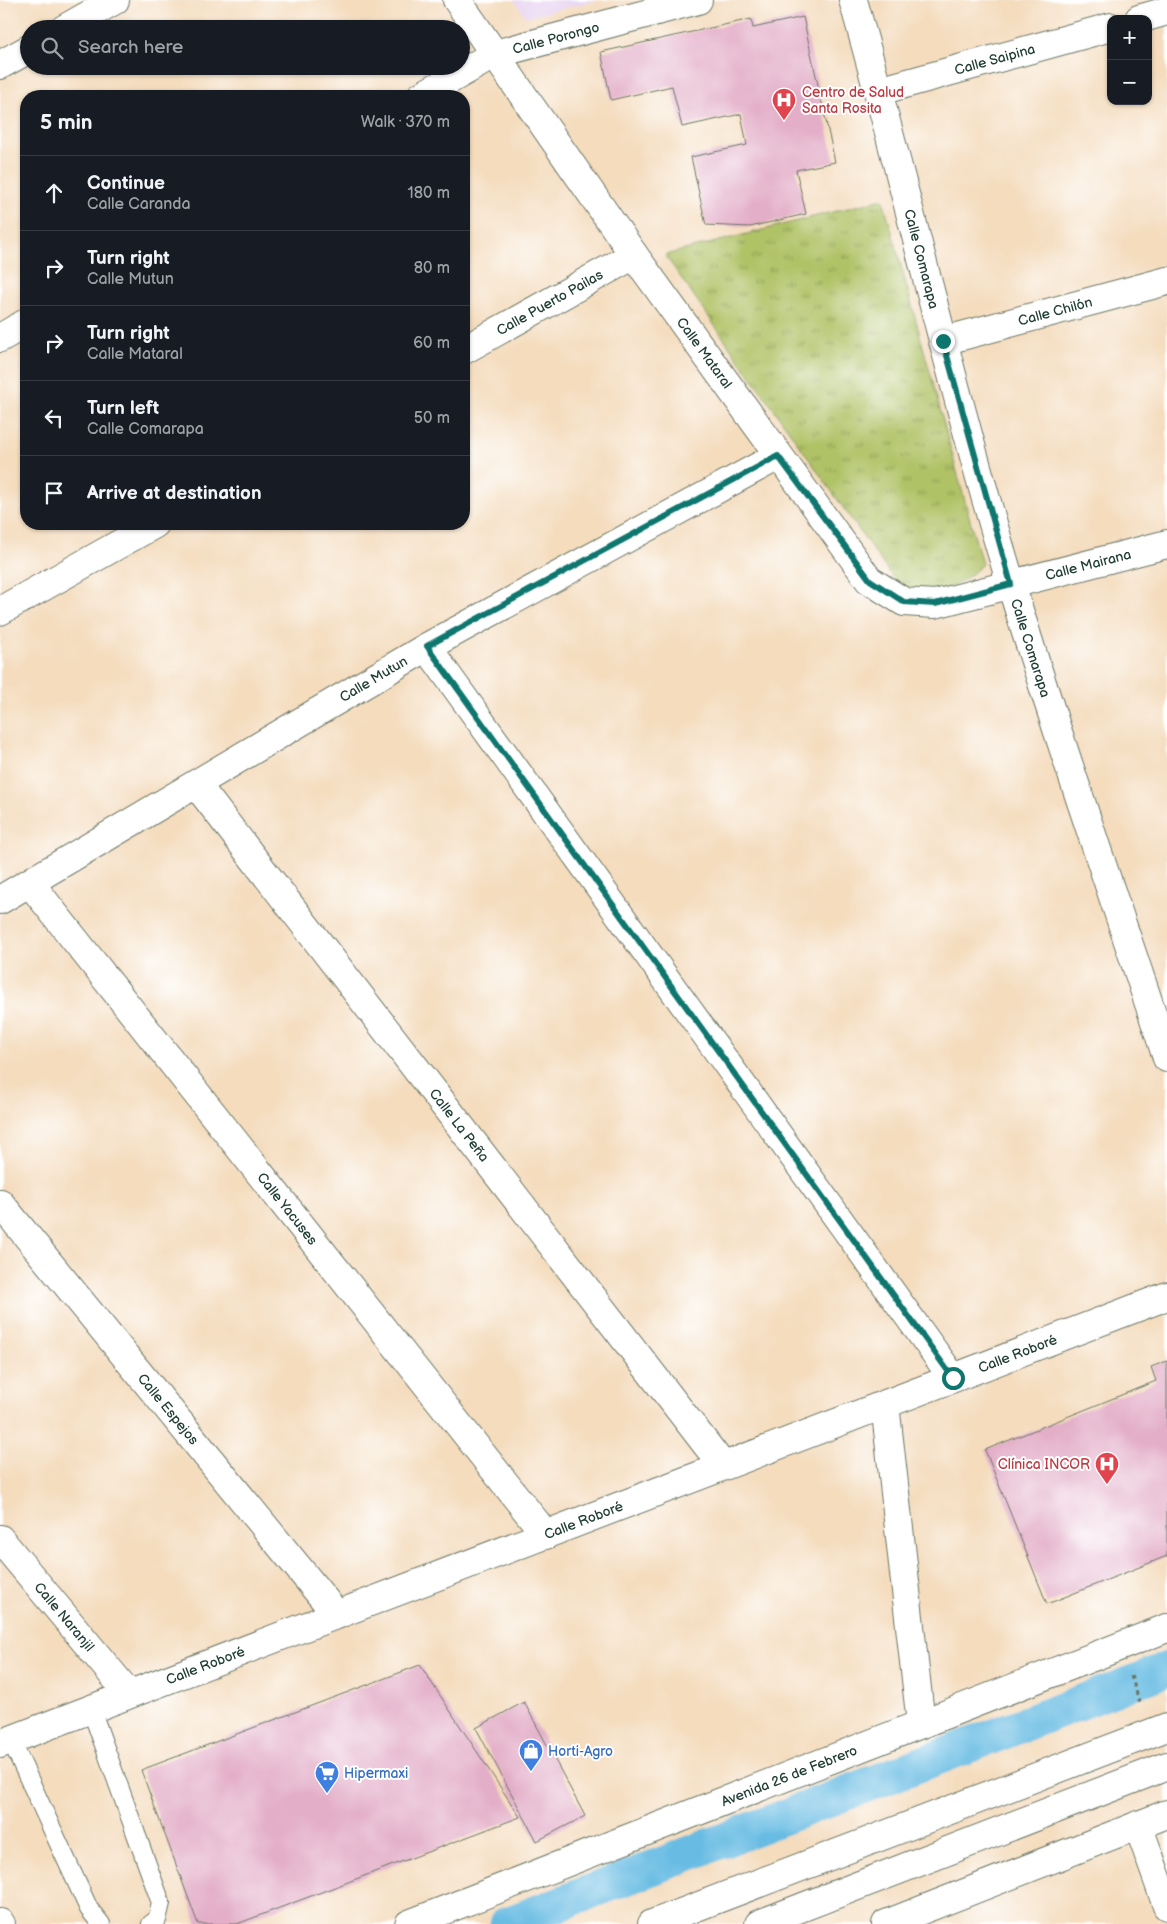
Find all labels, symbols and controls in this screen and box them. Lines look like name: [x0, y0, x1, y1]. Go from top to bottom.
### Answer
map controls: [1107, 15, 1152, 105]
button: +: [1107, 15, 1152, 60]
street label: Calle Porongo: [511, 19, 601, 58]
search box: [20, 20, 470, 75]
icon: search: [38, 34, 66, 62]
text: Search here: [78, 36, 183, 59]
street label: Calle Saipina: [953, 40, 1037, 79]
button: −: [1107, 60, 1152, 105]
place label: Centro de Salud Santa Rosita: [802, 84, 904, 117]
hospital icon: Centro de Salud Santa Rosita: [771, 87, 797, 121]
text: 5 min: [40, 110, 93, 135]
text: Walk · 370 m: [361, 113, 450, 132]
text: Continue: [87, 172, 165, 195]
icon: ahead: [40, 179, 68, 207]
text: 180 m: [408, 184, 450, 203]
text: Calle Caranda: [87, 195, 190, 214]
street label: Calle Comarapa: [900, 207, 942, 311]
text: Turn right: [87, 247, 170, 270]
icon: right: [40, 254, 68, 282]
text: 80 m: [414, 259, 450, 278]
street label: Calle Puerto Pailas: [494, 266, 606, 339]
text: Calle Mutun: [87, 270, 174, 289]
street label: Calle Chilón: [1016, 293, 1094, 330]
street label: Calle Mataral: [673, 314, 736, 392]
text: Turn right: [87, 322, 170, 345]
icon: right: [40, 329, 68, 357]
route end: [932, 330, 955, 353]
text: 60 m: [413, 334, 450, 353]
text: Calle Mataral: [87, 345, 183, 364]
text: Turn left: [87, 397, 159, 420]
icon: left: [40, 404, 68, 432]
text: 50 m: [414, 409, 450, 428]
text: Calle Comarapa: [87, 420, 204, 439]
icon: arrive: [40, 479, 68, 507]
text: Arrive at destination: [87, 482, 262, 505]
street label: Calle Mairana: [1043, 546, 1133, 584]
street label: Calle Comarapa: [1007, 597, 1054, 700]
street label: Calle Mutun: [337, 652, 411, 706]
street label: Calle La Peña: [426, 1085, 493, 1165]
street label: Calle Yacuses: [253, 1169, 321, 1248]
street label: Calle Roboré: [976, 1331, 1060, 1377]
route start: [942, 1367, 965, 1390]
street label: Calle Espejos: [134, 1370, 202, 1448]
hospital icon: Clínica INCOR: [1094, 1451, 1120, 1485]
place label: Clínica INCOR: [998, 1456, 1090, 1473]
street label: Calle Roboré: [542, 1497, 626, 1543]
street label: Calle Naranjil: [31, 1579, 98, 1655]
street label: Calle Roboré: [164, 1643, 248, 1688]
shop icon: Horti-Agro: [518, 1738, 544, 1772]
street label: Avenida 26 de Febrero: [719, 1742, 860, 1810]
place label: Horti-Agro: [548, 1743, 613, 1760]
supermarket icon: Hipermaxi: [314, 1760, 340, 1794]
place label: Hipermaxi: [344, 1765, 408, 1782]

